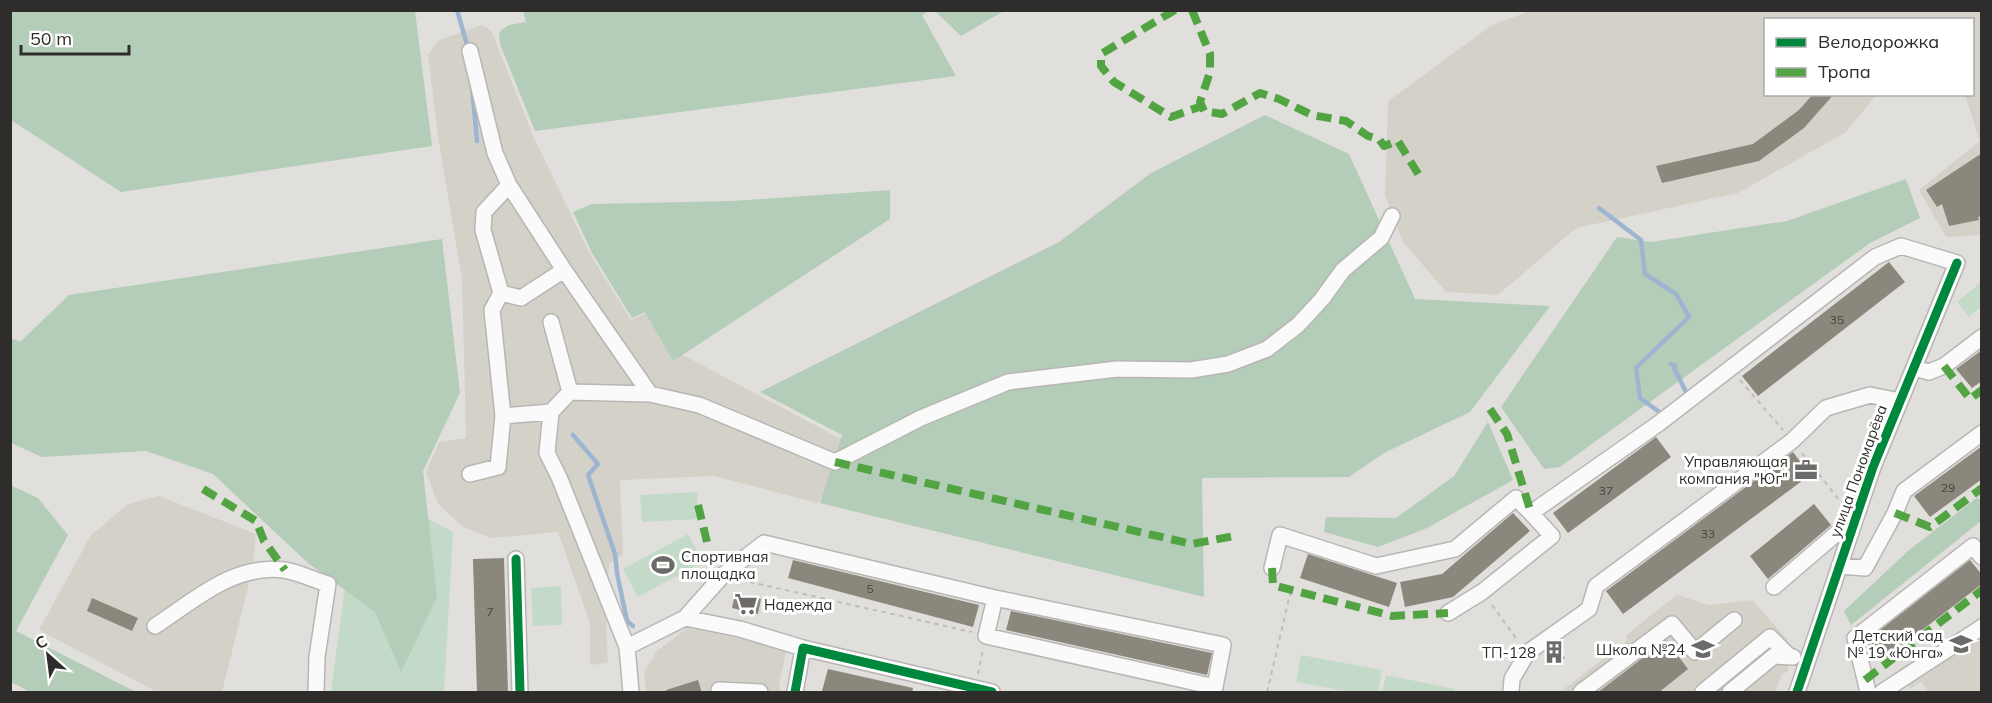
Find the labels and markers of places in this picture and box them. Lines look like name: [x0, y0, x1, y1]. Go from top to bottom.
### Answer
place label: Управляющая компания "Юг": [1679, 452, 1788, 488]
office icon: Управляющая компания "Юг": [1793, 457, 1819, 483]
place label: Спортивная площадка: [681, 547, 769, 583]
sports icon: Спортивная площадка: [650, 552, 676, 578]
supermarket icon: Надежда: [733, 591, 759, 617]
place label: Надежда: [764, 595, 832, 614]
place label: Детский сад № 19 «Юнга»: [1847, 626, 1943, 662]
school or university icon: Детский сад № 19 «Юнга»: [1948, 631, 1974, 657]
school or university icon: Школа №24: [1690, 636, 1716, 662]
building icon: ТП-128: [1541, 639, 1567, 665]
place label: Школа №24: [1596, 640, 1685, 659]
place label: ТП-128: [1482, 643, 1536, 662]

